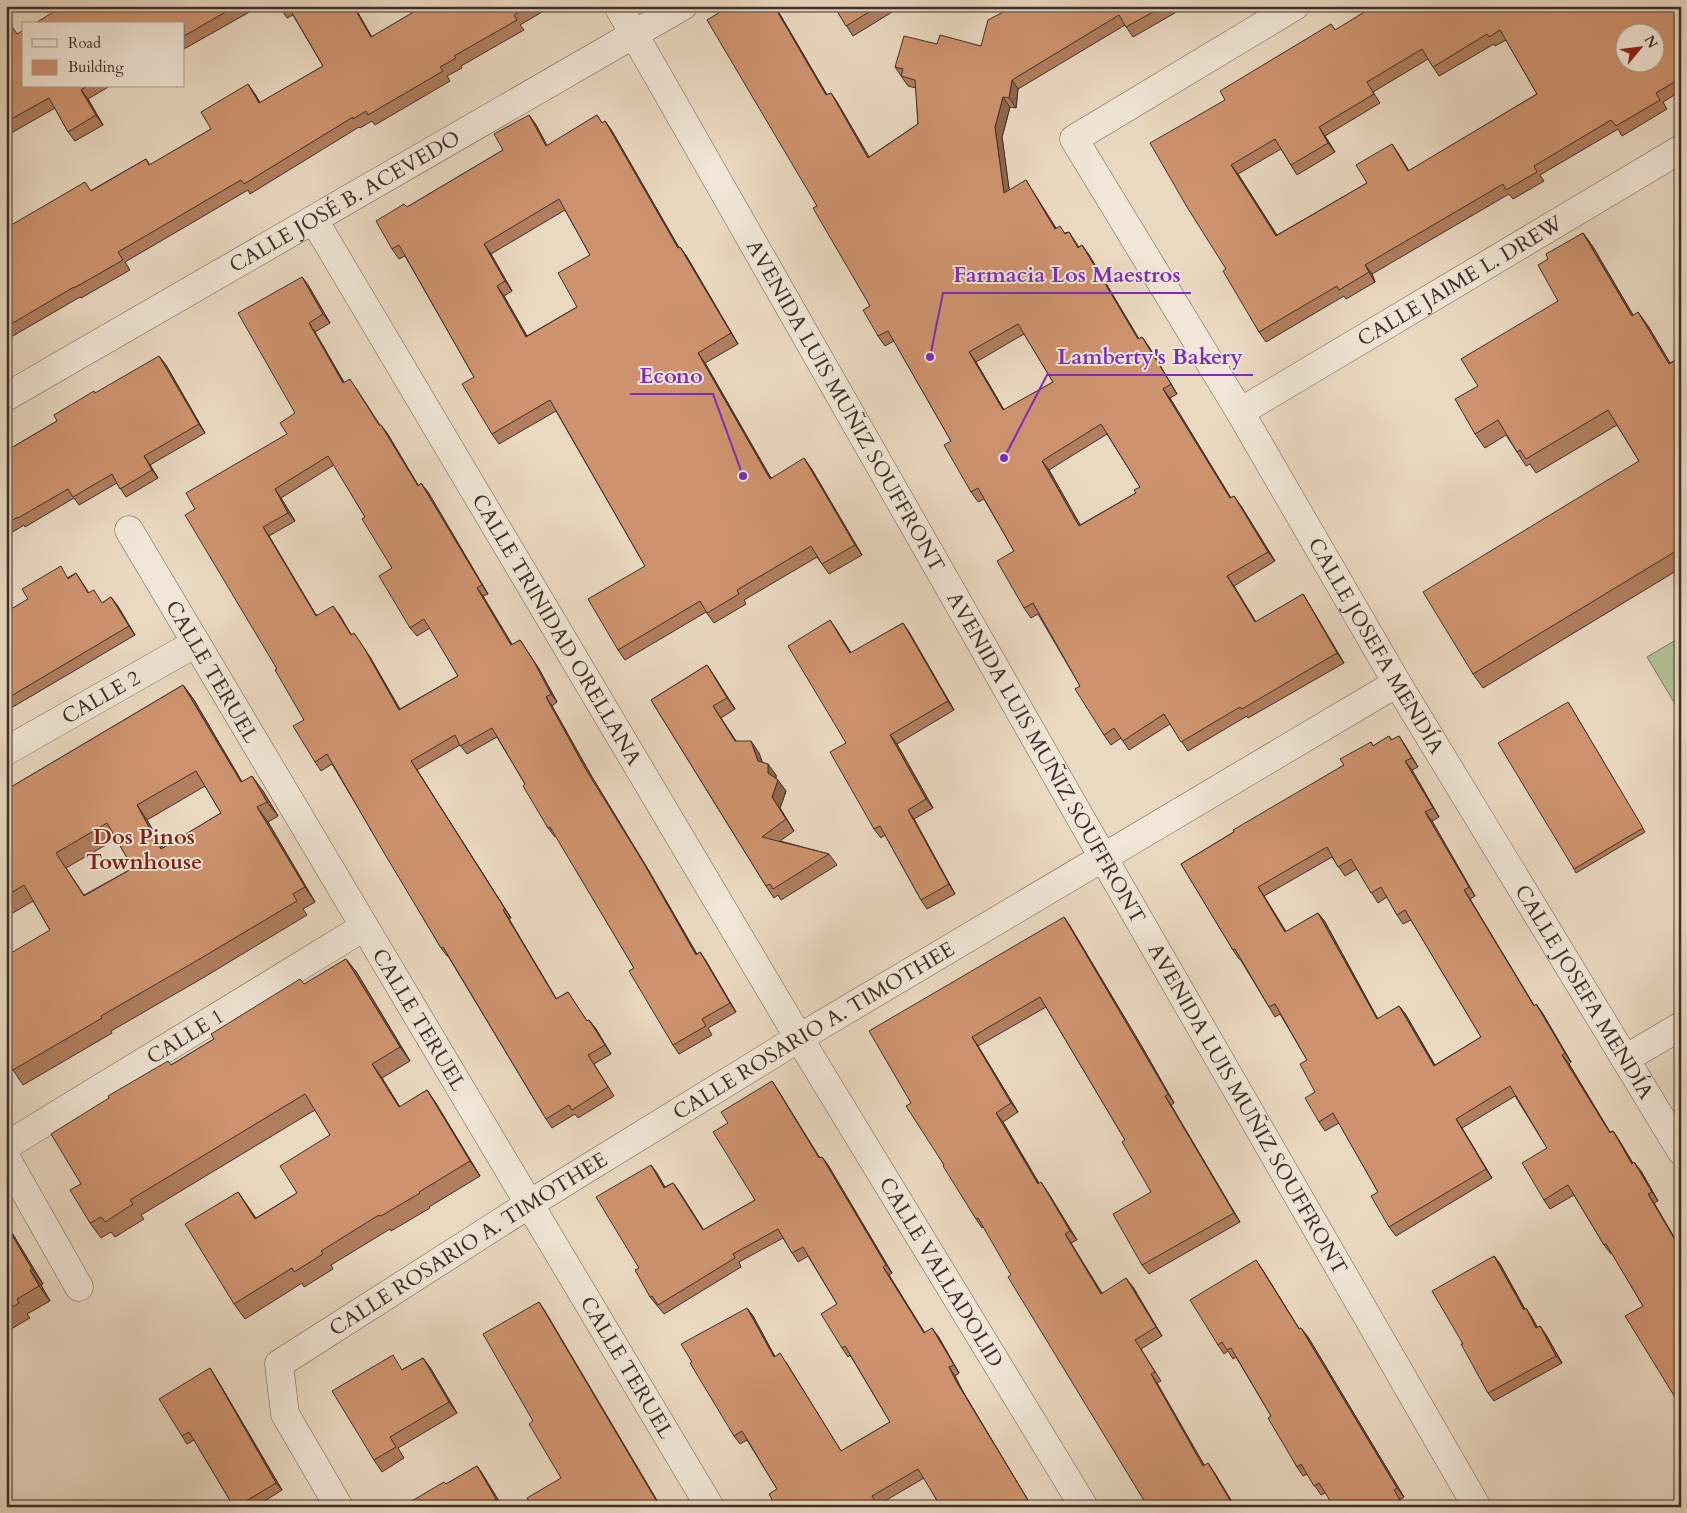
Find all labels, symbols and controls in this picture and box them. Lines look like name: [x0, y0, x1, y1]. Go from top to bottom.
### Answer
legend: [22, 22, 185, 88]
north arrow: [1614, 22, 1664, 72]
text: N: [1640, 32, 1662, 52]
text: Road: [68, 33, 101, 53]
text: Building: [68, 57, 124, 77]
street label: CALLE JOSÉ B. ACEVEDO: [224, 123, 465, 280]
street label: CALLE JAIME L. DREW: [1352, 208, 1569, 353]
street label: AVENIDA LUIS MUÑIZ SOUFFRONT: [740, 234, 952, 577]
callout: Farmacia Los Maestros: [943, 256, 1191, 293]
text: Farmacia Los Maestros: [953, 260, 1181, 290]
callout: Lamberty's Bakery: [1047, 338, 1253, 375]
text: Lamberty's Bakery: [1057, 342, 1243, 372]
callout: Econo: [630, 357, 713, 394]
text: Econo: [639, 361, 703, 391]
street label: CALLE TRINIDAD ORELLANA: [465, 488, 649, 771]
street label: CALLE JOSEFA MENDÍA: [1301, 532, 1451, 759]
street label: AVENIDA LUIS MUÑIZ SOUFFRONT: [940, 586, 1153, 929]
street label: CALLE TERUEL: [159, 595, 266, 748]
street label: CALLE 2: [56, 663, 145, 731]
district label: Dos Pinos Townhouse: [86, 822, 202, 877]
street label: CALLE JOSEFA MENDÍA: [1508, 879, 1661, 1105]
street label: CALLE ROSARIO A. TIMOTHEE: [667, 934, 960, 1127]
street label: AVENIDA LUIS MUÑIZ SOUFFRONT: [1141, 938, 1355, 1280]
street label: CALLE TERUEL: [365, 943, 473, 1096]
street label: CALLE 1: [141, 1002, 229, 1071]
street label: CALLE ROSARIO A. TIMOTHEE: [323, 1145, 613, 1343]
street label: CALLE VALLADOLID: [872, 1171, 1010, 1373]
street label: CALLE TERUEL: [573, 1291, 681, 1444]

